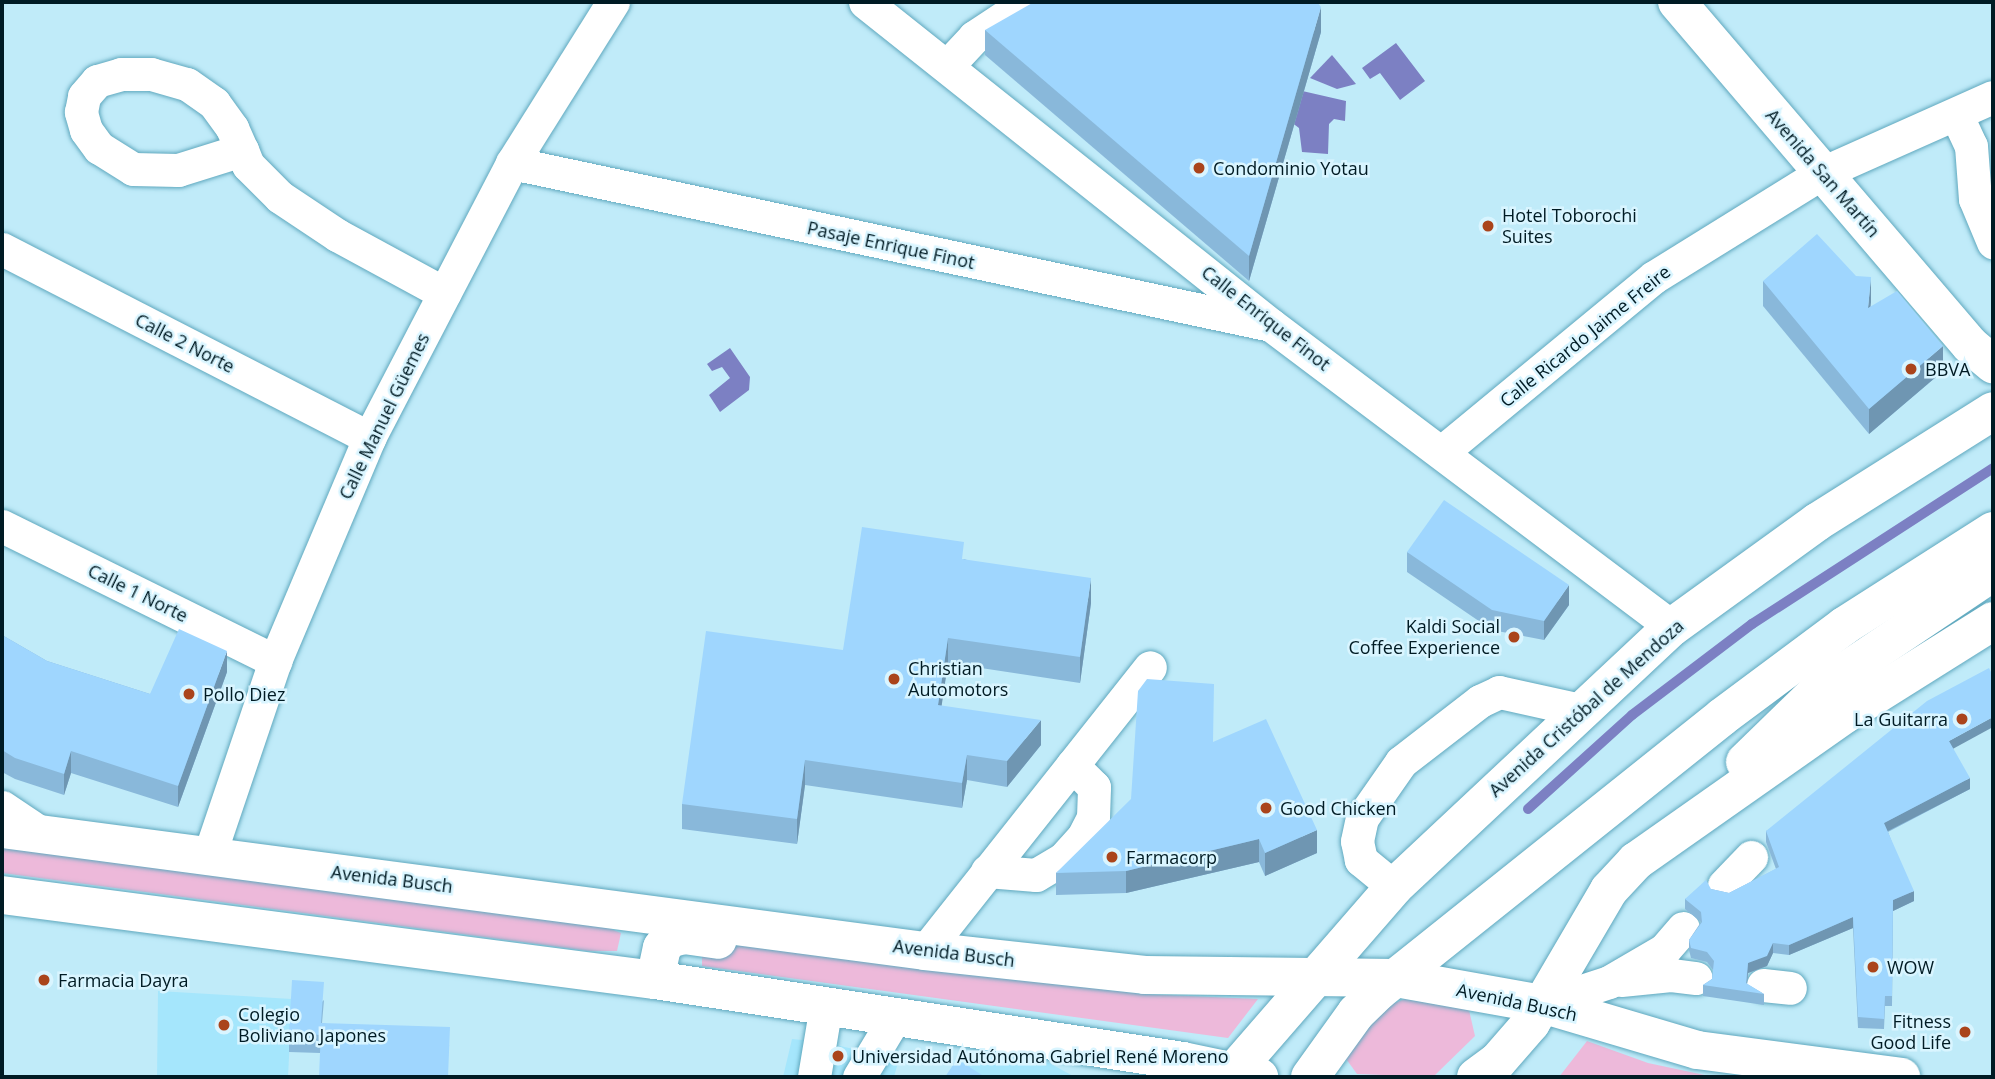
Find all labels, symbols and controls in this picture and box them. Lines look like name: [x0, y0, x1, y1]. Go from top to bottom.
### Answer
street label: Avenida San Martín: [1761, 104, 1885, 242]
place label: Condominio Yotau: [1213, 157, 1369, 179]
marker: Condominio Yotau: [1191, 160, 1207, 176]
place label: Hotel Toborochi Suites: [1502, 205, 1637, 248]
street label: Pasaje Enrique Finot: [805, 217, 977, 273]
marker: Hotel Toborochi Suites: [1480, 218, 1496, 234]
street label: Calle Enrique Finot: [1197, 261, 1335, 375]
street label: Calle Ricardo Jaime Freire: [1495, 261, 1675, 411]
street label: Calle 2 Norte: [132, 309, 238, 377]
street label: Calle Manuel Güemes: [334, 329, 434, 503]
place label: BBVA: [1925, 358, 1970, 380]
marker: BBVA: [1903, 361, 1919, 377]
street label: Calle 1 Norte: [85, 560, 191, 626]
street label: Avenida Cristóbal de Mendoza: [1484, 615, 1688, 801]
place label: Kaldi Social Coffee Experience: [1349, 616, 1500, 658]
marker: Kaldi Social Coffee Experience: [1506, 629, 1522, 645]
place label: Christian Automotors: [908, 658, 1008, 700]
marker: Christian Automotors: [886, 671, 902, 687]
place label: Pollo Diez: [203, 683, 285, 705]
marker: Pollo Diez: [181, 686, 197, 702]
place label: La Guitarra: [1854, 708, 1948, 730]
marker: La Guitarra: [1954, 711, 1970, 727]
place label: Good Chicken: [1280, 797, 1397, 819]
marker: Good Chicken: [1258, 800, 1274, 816]
place label: Farmacorp: [1126, 846, 1217, 868]
marker: Farmacorp: [1104, 849, 1120, 865]
street label: Avenida Busch: [330, 861, 454, 897]
street label: Avenida Busch: [892, 935, 1016, 971]
place label: WOW: [1887, 956, 1934, 978]
marker: WOW: [1865, 959, 1881, 975]
place label: Farmacia Dayra: [58, 969, 189, 991]
marker: Farmacia Dayra: [36, 972, 52, 988]
street label: Avenida Busch: [1455, 979, 1579, 1025]
place label: Colegio Boliviano Japones: [238, 1004, 386, 1046]
place label: Fitness Good Life: [1870, 1011, 1951, 1054]
marker: Colegio Boliviano Japones: [216, 1017, 232, 1033]
marker: Fitness Good Life: [1957, 1024, 1973, 1040]
place label: Universidad Autónoma Gabriel René Moreno: [852, 1045, 1229, 1067]
marker: Universidad Autónoma Gabriel René Moreno: [830, 1048, 846, 1064]

